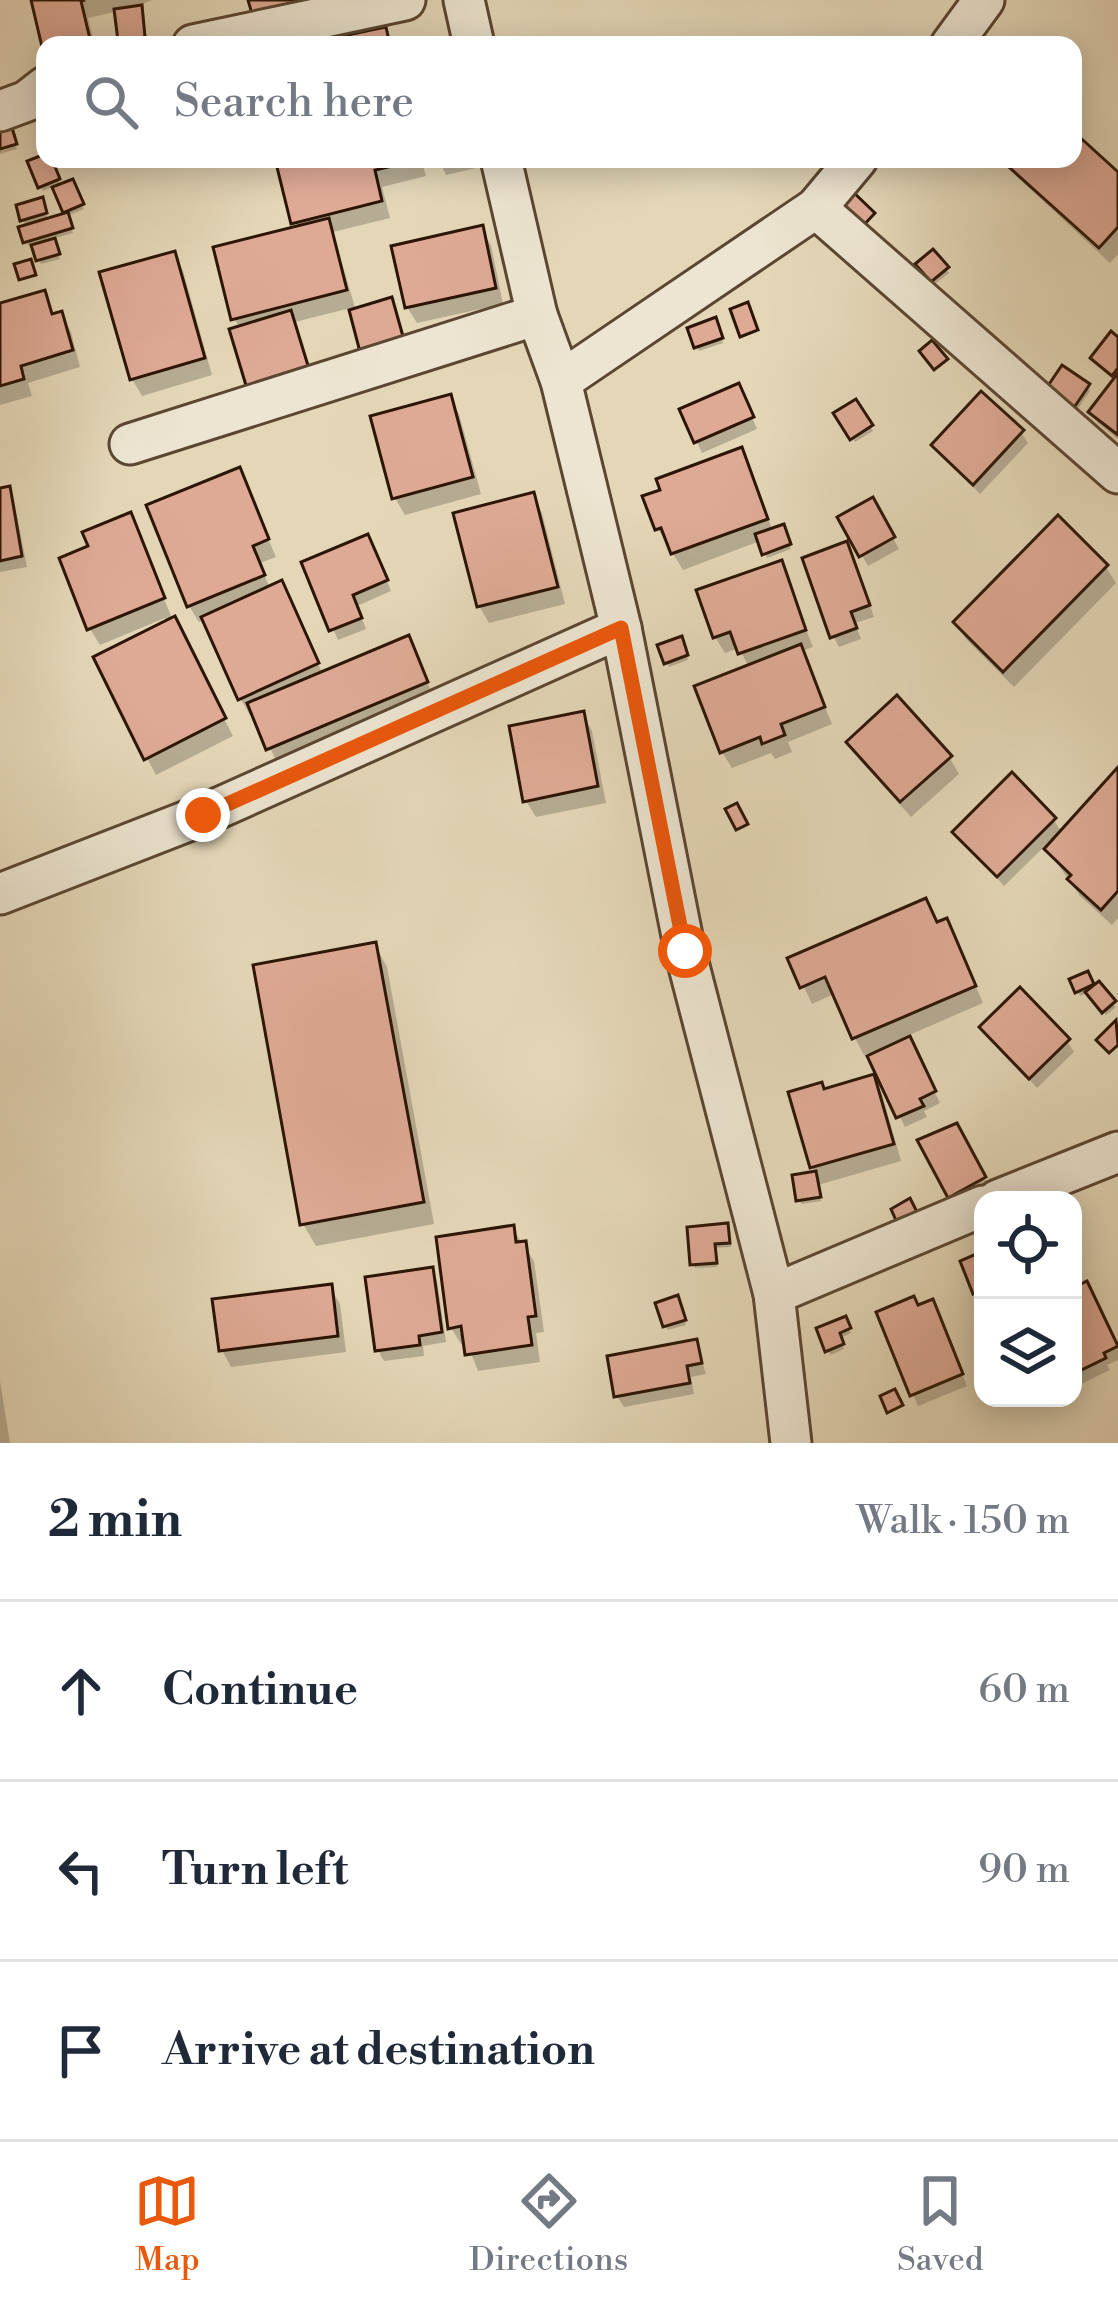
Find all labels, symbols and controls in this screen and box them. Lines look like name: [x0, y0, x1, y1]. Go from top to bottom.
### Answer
search box: [36, 36, 1082, 168]
icon: search: [78, 69, 144, 135]
text: Search here: [174, 74, 414, 131]
route end: [176, 788, 230, 842]
route start: [658, 924, 712, 978]
map controls: [974, 1191, 1082, 1407]
button: locate: [974, 1191, 1082, 1299]
button: layers: [974, 1299, 1082, 1407]
text: 2 min: [48, 1489, 182, 1553]
text: Walk · 150 m: [857, 1497, 1070, 1546]
icon: ahead: [48, 1658, 114, 1724]
text: Continue: [162, 1662, 358, 1719]
text: 60 m: [978, 1666, 1070, 1715]
icon: left: [48, 1838, 114, 1904]
text: Turn left: [162, 1842, 348, 1899]
text: 90 m: [978, 1846, 1070, 1895]
icon: arrive: [48, 2018, 114, 2084]
text: Arrive at destination: [162, 2022, 595, 2079]
tab: Map: [134, 2168, 200, 2281]
tab: Directions: [469, 2168, 628, 2281]
tab: Saved: [897, 2168, 984, 2281]

